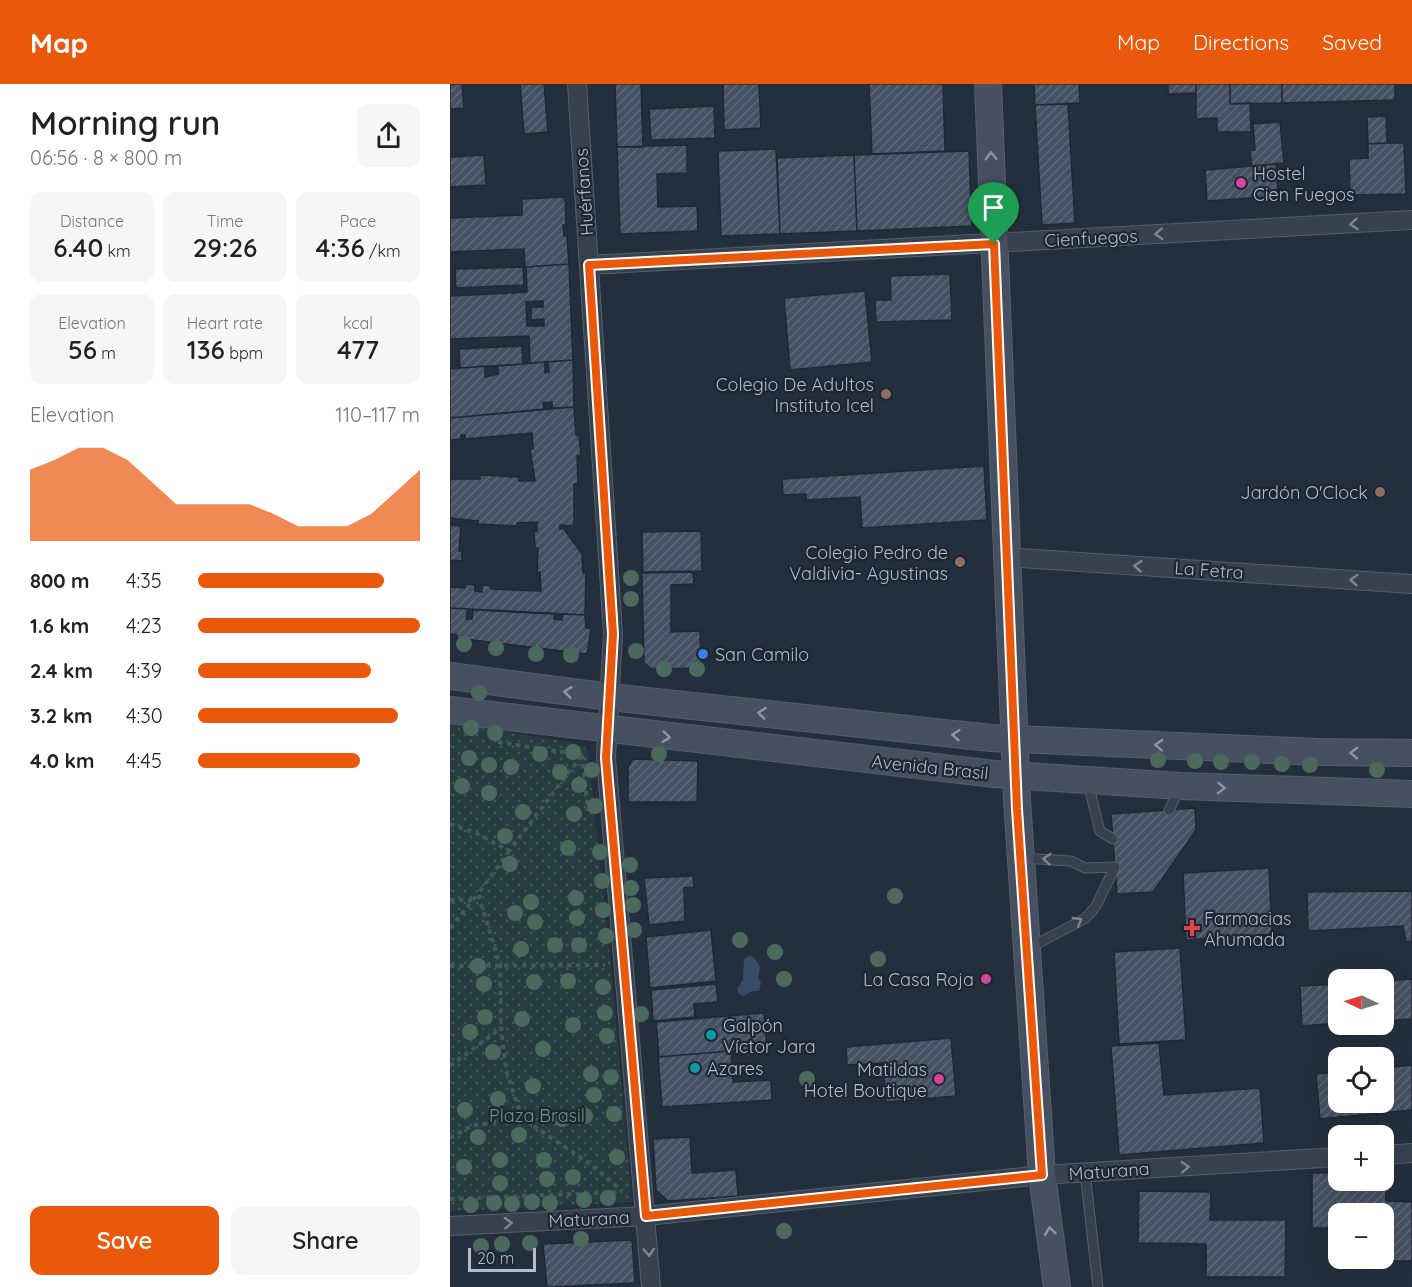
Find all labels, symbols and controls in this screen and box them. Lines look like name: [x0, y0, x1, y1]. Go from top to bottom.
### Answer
text: Map: [30, 25, 88, 60]
text: Map: [1117, 29, 1160, 55]
text: Directions: [1193, 29, 1289, 55]
text: Saved: [1322, 29, 1382, 55]
text: Morning run: [30, 102, 220, 143]
button: share: [357, 104, 420, 167]
text: 06:56 · 8 × 800 m: [30, 145, 182, 170]
street label: Huérfanos: [569, 148, 599, 236]
one-way arrow: [985, 151, 997, 160]
place label: Hostel Cien Fuegos: [1253, 162, 1355, 206]
marker: Hostel Cien Fuegos: [1234, 176, 1248, 190]
pin: [968, 182, 1019, 244]
icon: arrive: [977, 191, 1010, 224]
text: Distance: [60, 211, 124, 231]
text: Time: [207, 211, 243, 231]
text: Pace: [340, 211, 376, 231]
one-way arrow: [1349, 217, 1358, 230]
street label: Cienfuegos: [1044, 224, 1138, 252]
one-way arrow: [1154, 228, 1163, 241]
text: 6.40: [53, 231, 103, 264]
text: 29:26: [193, 231, 257, 264]
text: 4:36: [315, 231, 365, 264]
text: km: [103, 241, 131, 261]
text: /km: [365, 241, 401, 261]
text: Elevation: [58, 313, 126, 333]
text: Heart rate: [187, 313, 263, 333]
text: kcal: [343, 313, 373, 333]
text: 56: [68, 333, 97, 366]
text: 136: [187, 333, 225, 366]
text: 477: [337, 333, 379, 366]
text: m: [97, 343, 116, 363]
text: bpm: [225, 343, 263, 363]
place label: Colegio De Adultos Instituto Icel: [716, 373, 874, 417]
marker: Colegio De Adultos Instituto Icel: [879, 387, 893, 401]
text: Elevation: [30, 402, 114, 427]
text: 110–117 m: [335, 402, 420, 427]
place label: Jardón O'Clock: [1240, 481, 1368, 504]
marker: Jardón O'Clock: [1373, 485, 1387, 499]
place label: Colegio Pedro de Valdivia- Agustinas: [789, 541, 948, 585]
marker: Colegio Pedro de Valdivia- Agustinas: [953, 555, 967, 569]
street label: La Fetra: [1174, 556, 1244, 584]
one-way arrow: [1134, 559, 1143, 572]
text: 800 m: [30, 568, 90, 593]
text: 4:35: [126, 568, 162, 593]
one-way arrow: [1349, 574, 1358, 587]
text: 1.6 km: [30, 613, 89, 638]
text: 4:23: [126, 613, 162, 638]
place label: San Camilo: [715, 643, 809, 666]
marker: San Camilo: [696, 647, 710, 661]
text: 2.4 km: [30, 658, 93, 683]
text: 4:39: [126, 658, 162, 683]
one-way arrow: [564, 686, 573, 698]
text: 3.2 km: [30, 703, 93, 728]
text: 4:30: [126, 703, 163, 728]
one-way arrow: [757, 707, 767, 720]
one-way arrow: [951, 729, 960, 742]
one-way arrow: [661, 731, 670, 743]
one-way arrow: [1154, 739, 1163, 752]
one-way arrow: [1349, 747, 1358, 759]
text: 4.0 km: [30, 748, 94, 773]
text: 4:45: [126, 748, 162, 773]
street label: Avenida Brasil: [870, 749, 990, 785]
one-way arrow: [1216, 781, 1225, 794]
one-way arrow: [1043, 853, 1052, 866]
place label: Farmacias Ahumada: [1204, 907, 1292, 951]
one-way arrow: [1072, 917, 1082, 928]
marker: Farmacias Ahumada: [1185, 921, 1199, 935]
place label: La Casa Roja: [863, 968, 974, 991]
north arrow: [1328, 969, 1394, 1035]
map controls: [1328, 969, 1394, 1269]
marker: La Casa Roja: [979, 972, 993, 986]
place label: Galpón Víctor Jara: [723, 1014, 816, 1058]
marker: Galpón Víctor Jara: [704, 1028, 718, 1042]
button: locate: [1328, 1047, 1394, 1113]
place label: Azares: [707, 1057, 763, 1080]
place label: Matildas Hotel Boutique: [804, 1058, 927, 1102]
marker: Azares: [688, 1061, 702, 1075]
marker: Matildas Hotel Boutique: [932, 1072, 946, 1086]
park label: Plaza Brasil: [489, 1104, 585, 1127]
button: +: [1328, 1125, 1394, 1191]
street label: Maturana: [1068, 1157, 1150, 1185]
one-way arrow: [1180, 1160, 1189, 1173]
button: −: [1328, 1203, 1394, 1269]
street label: Maturana: [548, 1205, 630, 1233]
button: Save: [30, 1206, 219, 1275]
button: Share: [231, 1206, 420, 1275]
one-way arrow: [504, 1217, 513, 1230]
one-way arrow: [1044, 1227, 1056, 1236]
scale bar: [468, 1245, 536, 1272]
one-way arrow: [642, 1247, 655, 1256]
text: 20 m: [477, 1248, 514, 1268]

